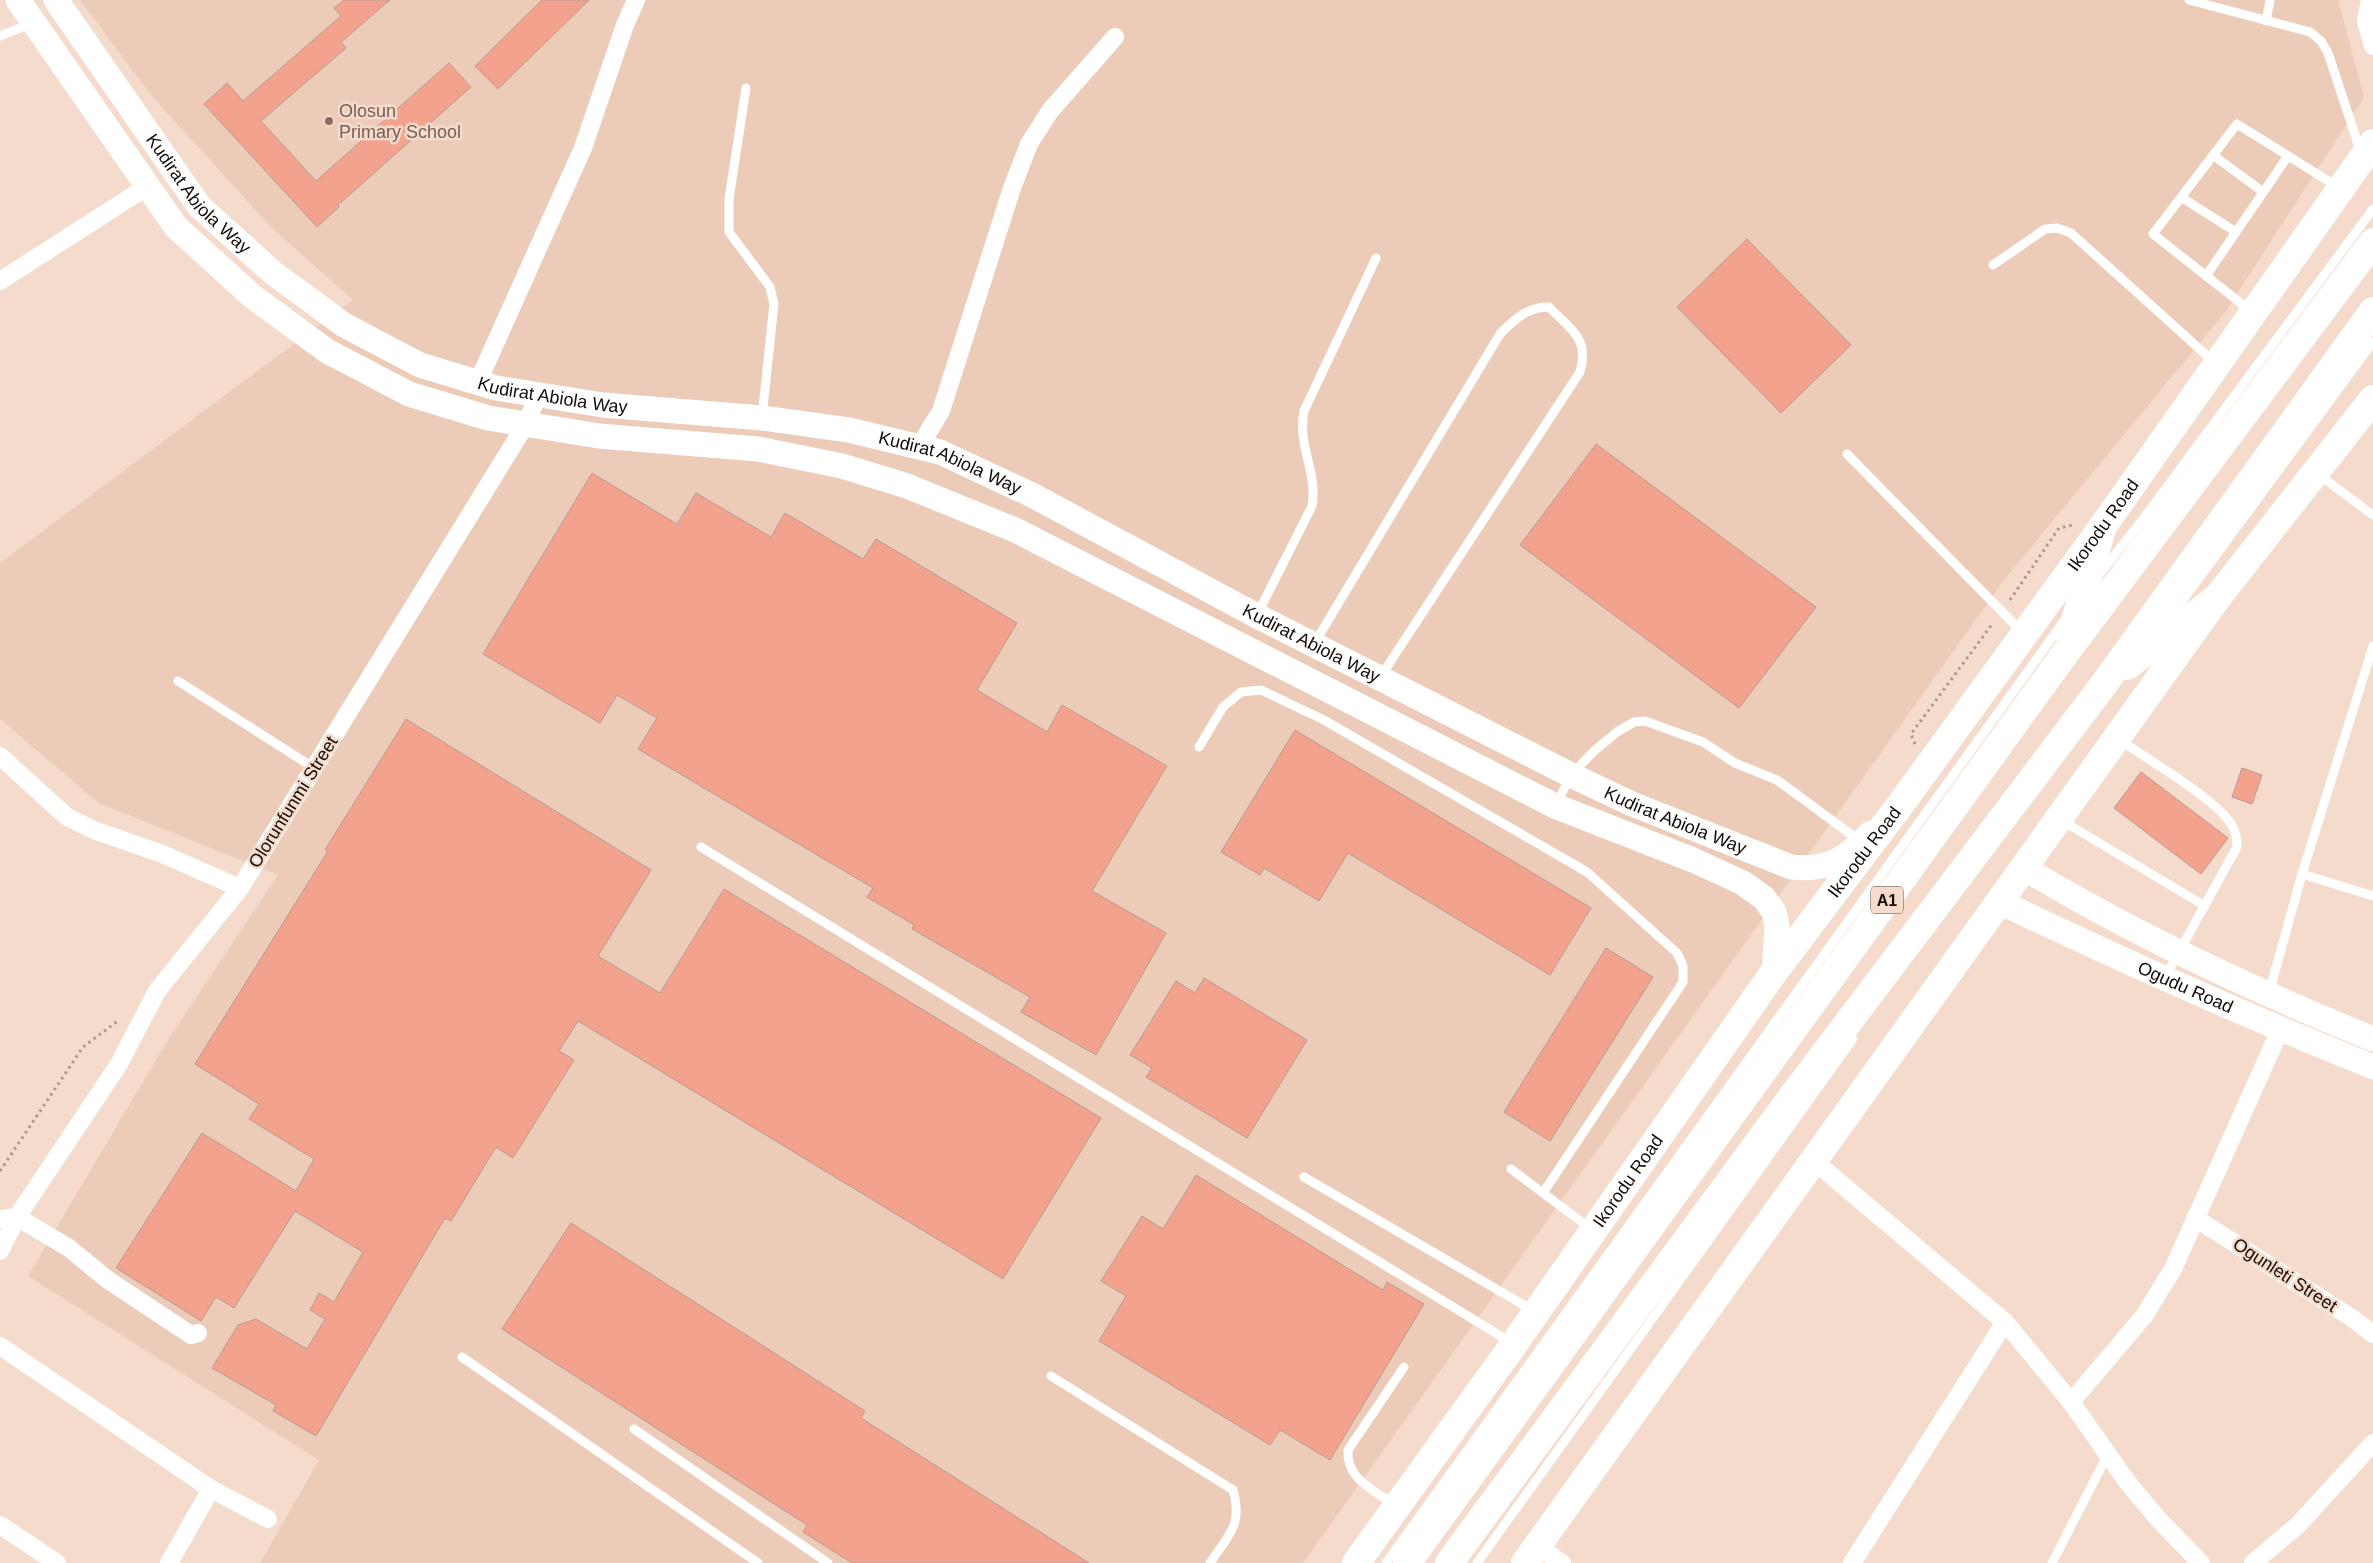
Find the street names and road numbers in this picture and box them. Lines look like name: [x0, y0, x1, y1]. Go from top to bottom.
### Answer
street label: Kudirat Abiola Way: [142, 130, 255, 258]
street label: Kudirat Abiola Way: [475, 373, 628, 417]
street label: Kudirat Abiola Way: [876, 427, 1024, 499]
street label: Ikorodu Road: [2064, 475, 2143, 575]
street label: Kudirat Abiola Way: [1239, 600, 1383, 687]
street label: Olorunfunmi Street: [244, 733, 342, 871]
street label: Kudirat Abiola Way: [1601, 782, 1749, 858]
street label: Ikorodu Road: [1824, 803, 1905, 901]
road number: A1: [1871, 886, 1903, 914]
street label: Ogudu Road: [2135, 957, 2236, 1017]
street label: Ikorodu Road: [1589, 1131, 1667, 1231]
street label: Ogunleti Street: [2229, 1234, 2341, 1316]

